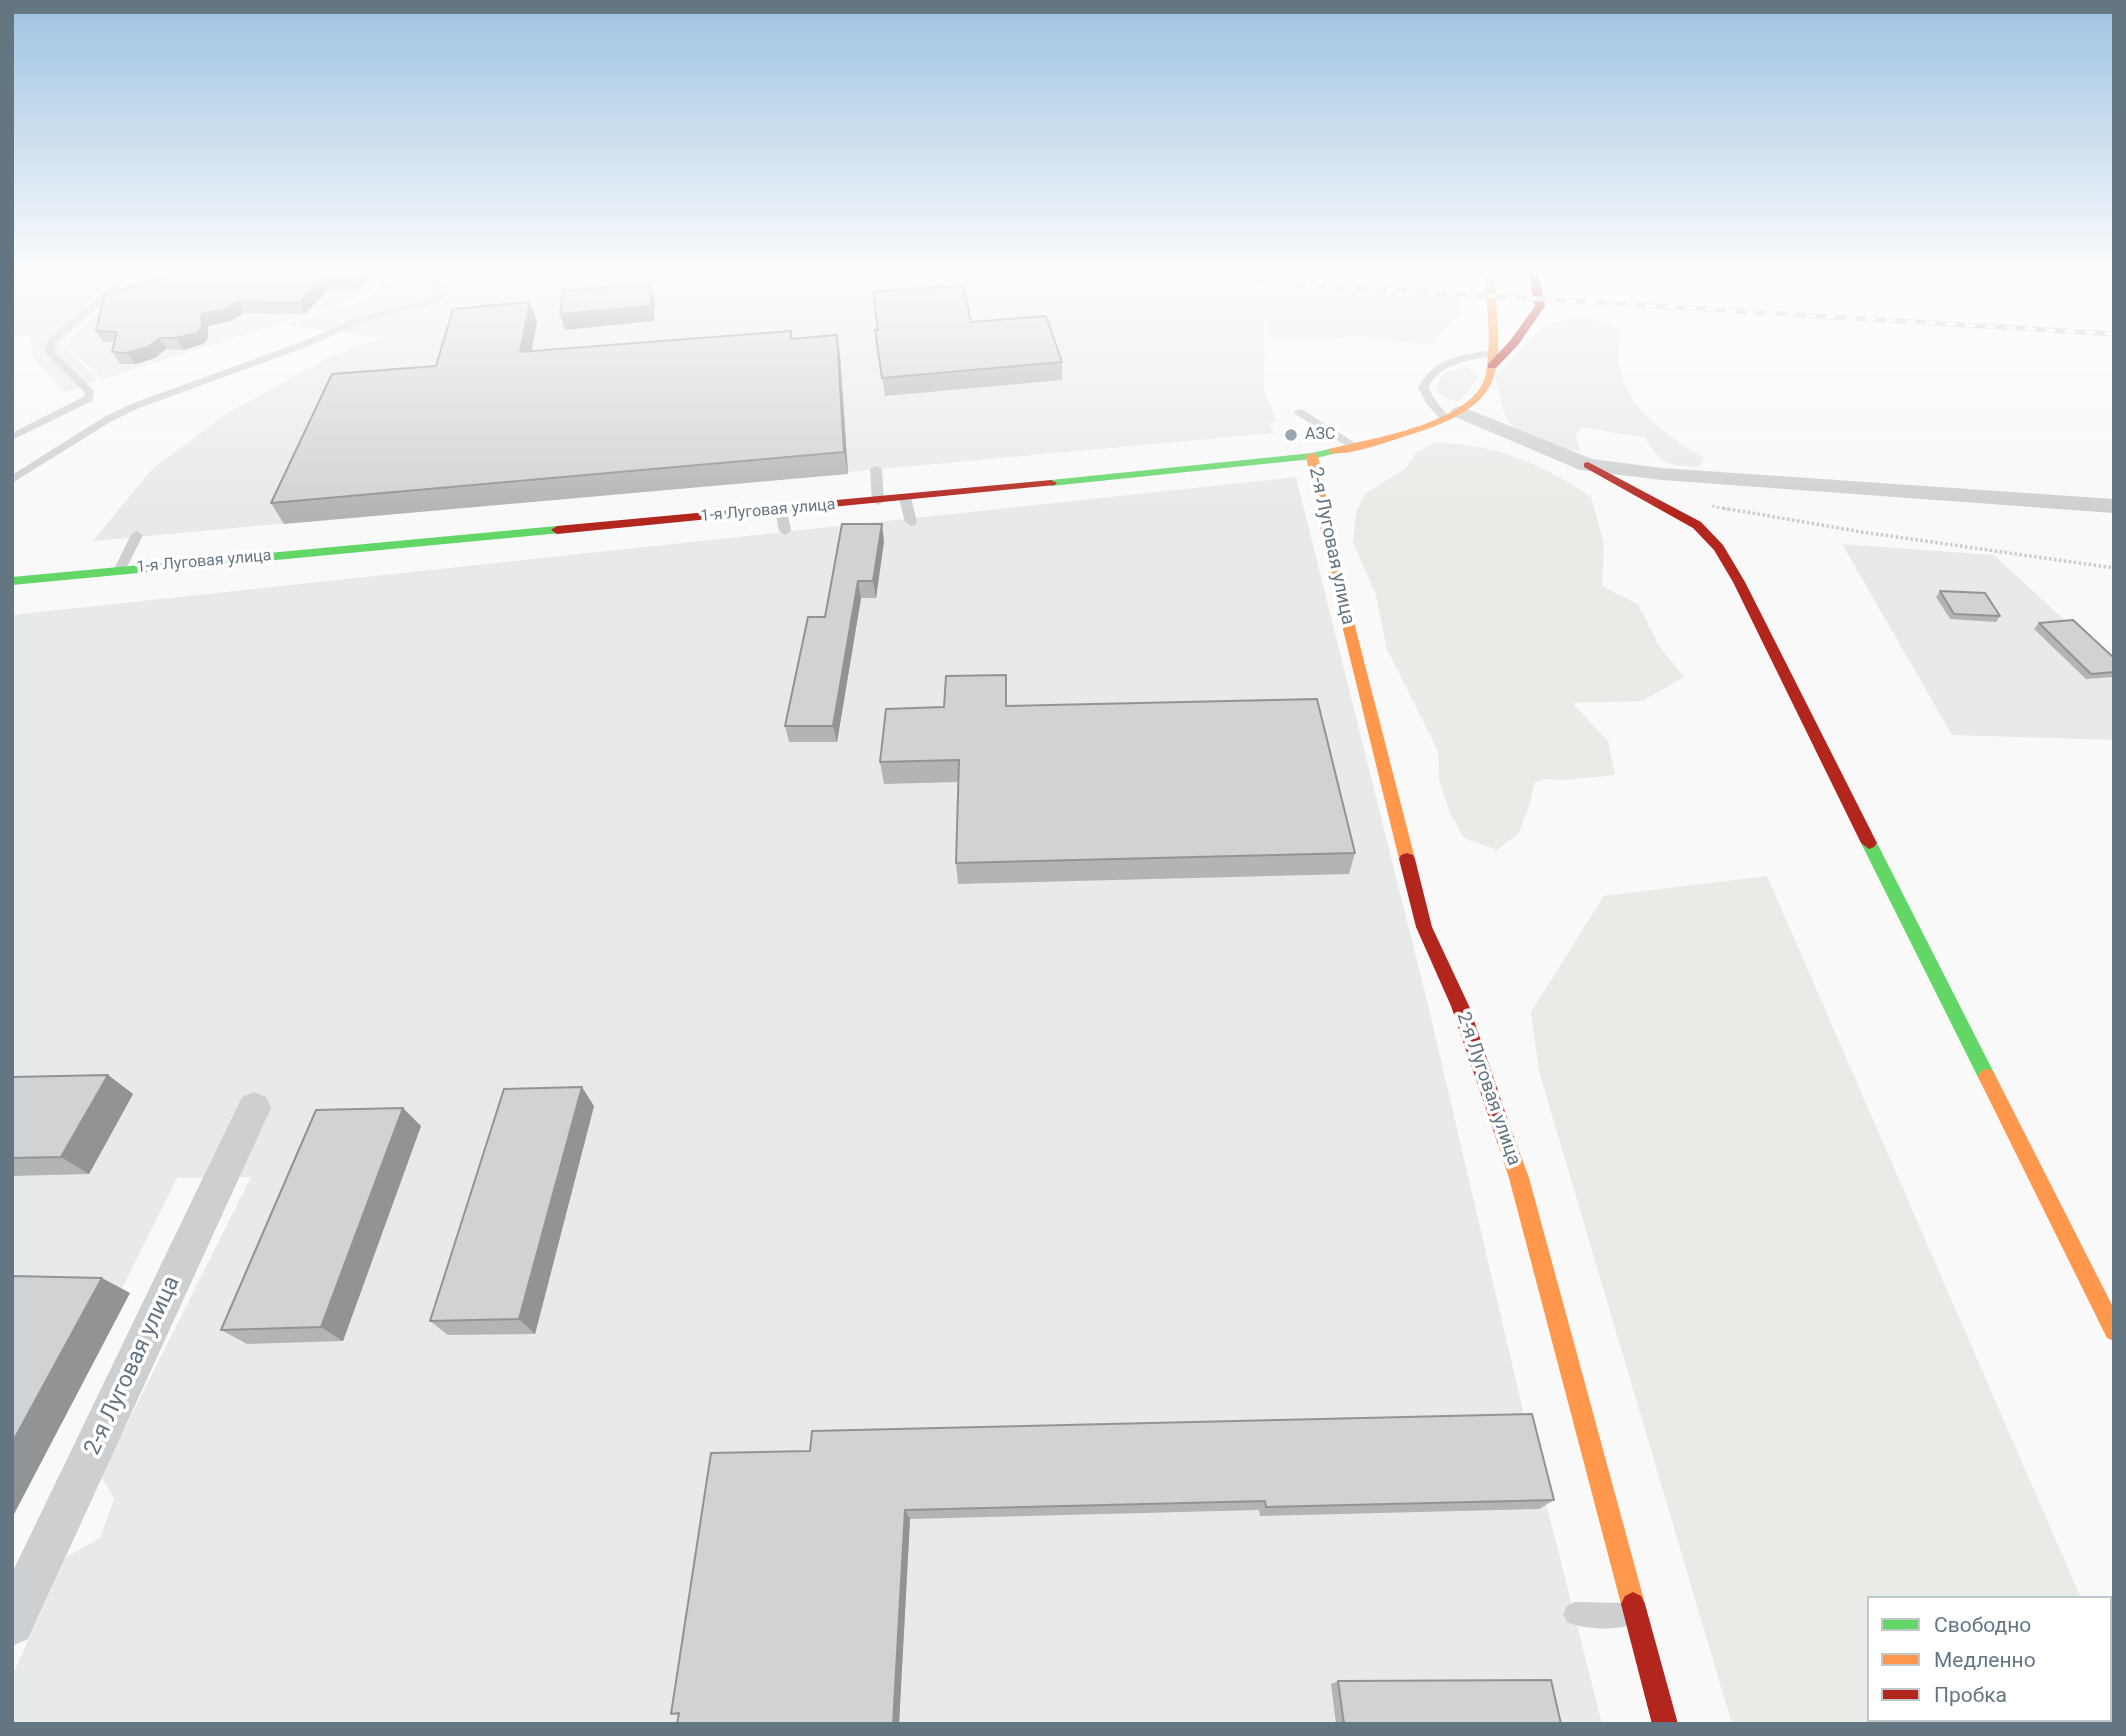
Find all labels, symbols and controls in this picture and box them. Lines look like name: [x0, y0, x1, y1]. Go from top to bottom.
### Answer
place label: АЗС: [1305, 425, 1335, 445]
marker: АЗС: [1283, 427, 1299, 443]
street label: 2-я Луговая улица: [1303, 465, 1359, 627]
street label: 1-я Луговая улица: [700, 496, 836, 526]
street label: 1-я Луговая улица: [136, 547, 272, 577]
street label: 2-я Луговая улица: [1451, 1009, 1525, 1169]
street label: 2-я Луговая улица: [79, 1272, 187, 1460]
legend: [1867, 1596, 2112, 1722]
text: Свободно: [1934, 1613, 2031, 1637]
text: Медленно: [1934, 1648, 2036, 1672]
text: Пробка: [1934, 1683, 2007, 1707]

